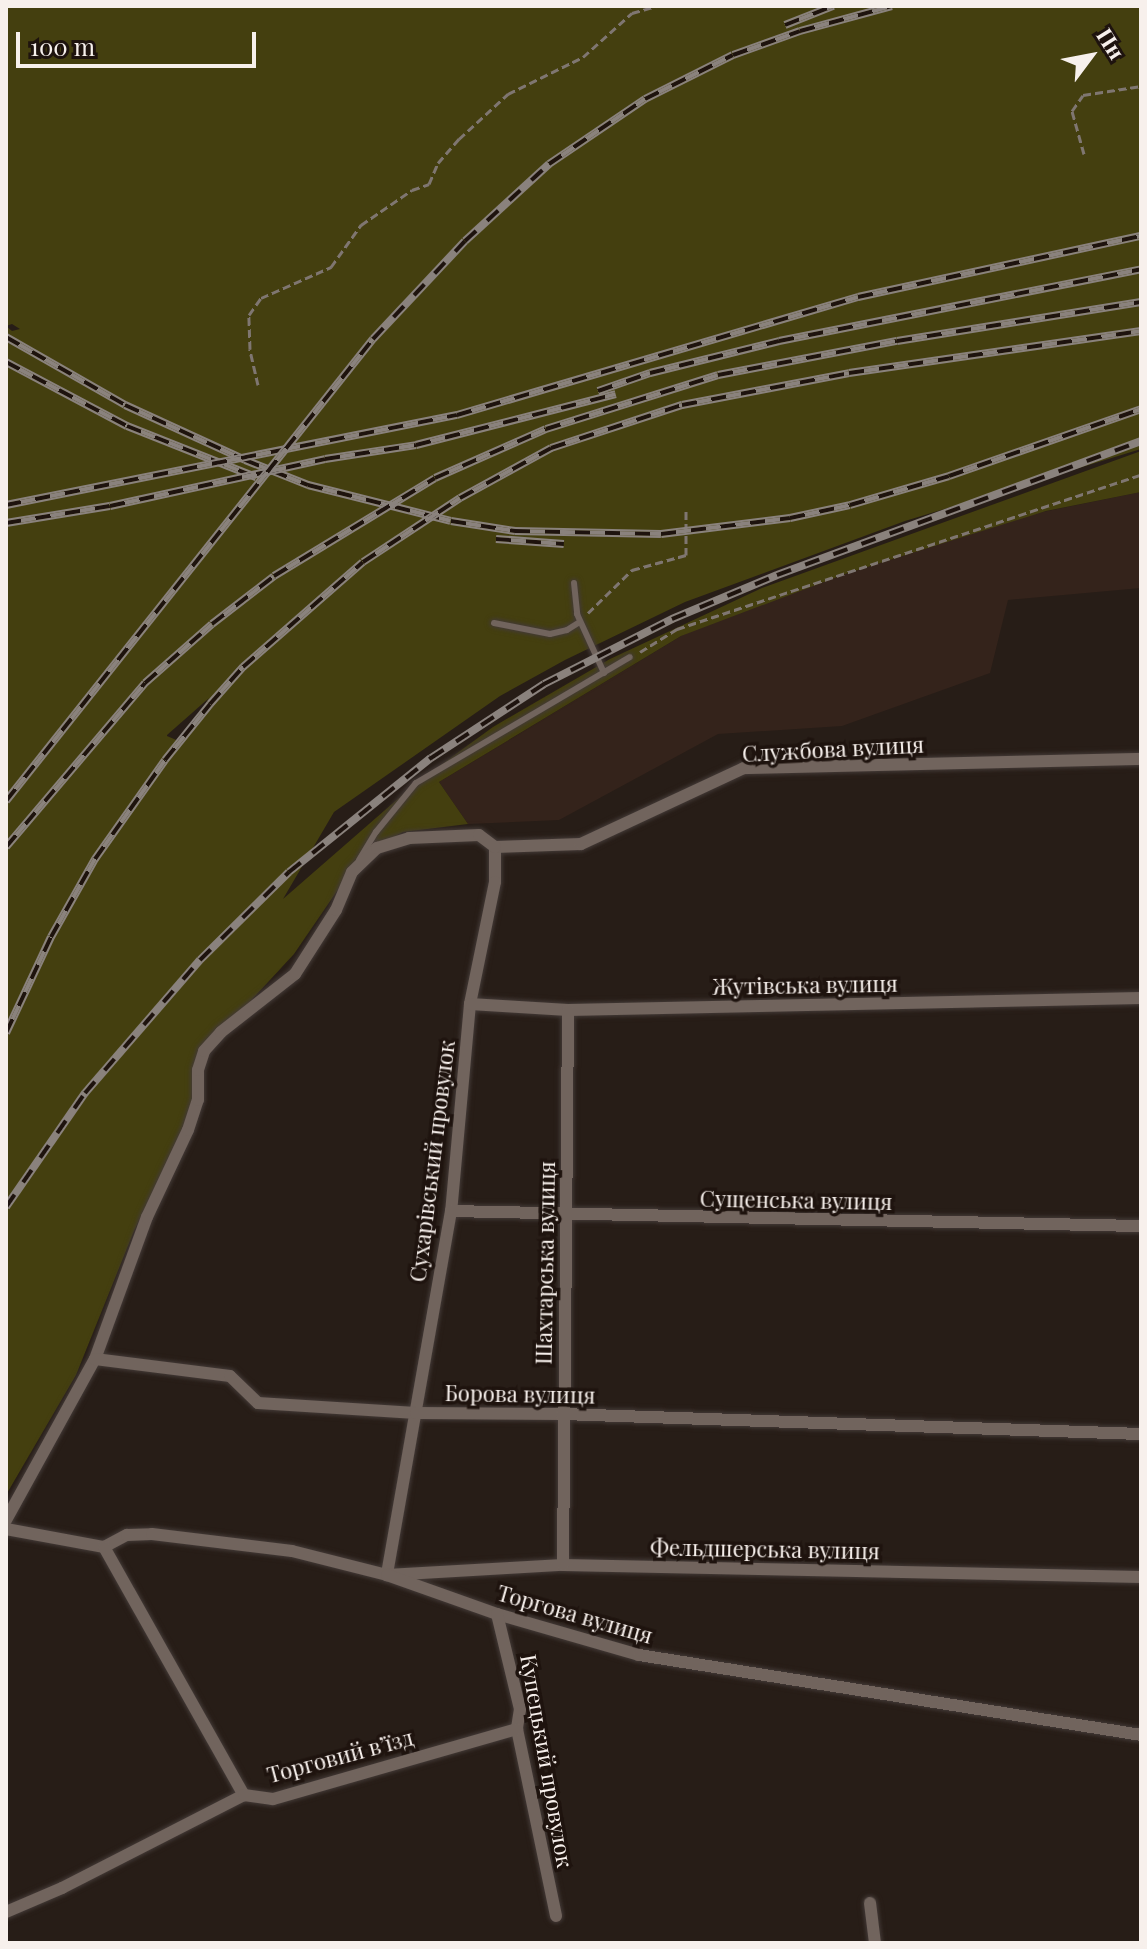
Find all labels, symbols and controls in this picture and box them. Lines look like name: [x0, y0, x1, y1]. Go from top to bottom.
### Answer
scale bar: [20, 16, 260, 66]
north arrow: [1051, 16, 1131, 96]
text: Пн: [1090, 22, 1132, 65]
text: 100 m: [30, 30, 95, 62]
street label: Службова вулиця: [741, 731, 925, 767]
street label: Жутівська вулиця: [712, 970, 898, 1000]
street label: Сухарівський провулок: [404, 1039, 460, 1283]
street label: Шахтарська вулиця: [530, 1161, 560, 1365]
street label: Сущенська вулиця: [700, 1185, 892, 1215]
street label: Борова вулиця: [445, 1379, 595, 1409]
street label: Фельдшерська вулиця: [650, 1534, 880, 1564]
street label: Торгова вулиця: [494, 1579, 656, 1649]
street label: Купецький провулок: [515, 1652, 579, 1870]
street label: Торговий в’їзд: [264, 1724, 416, 1788]

